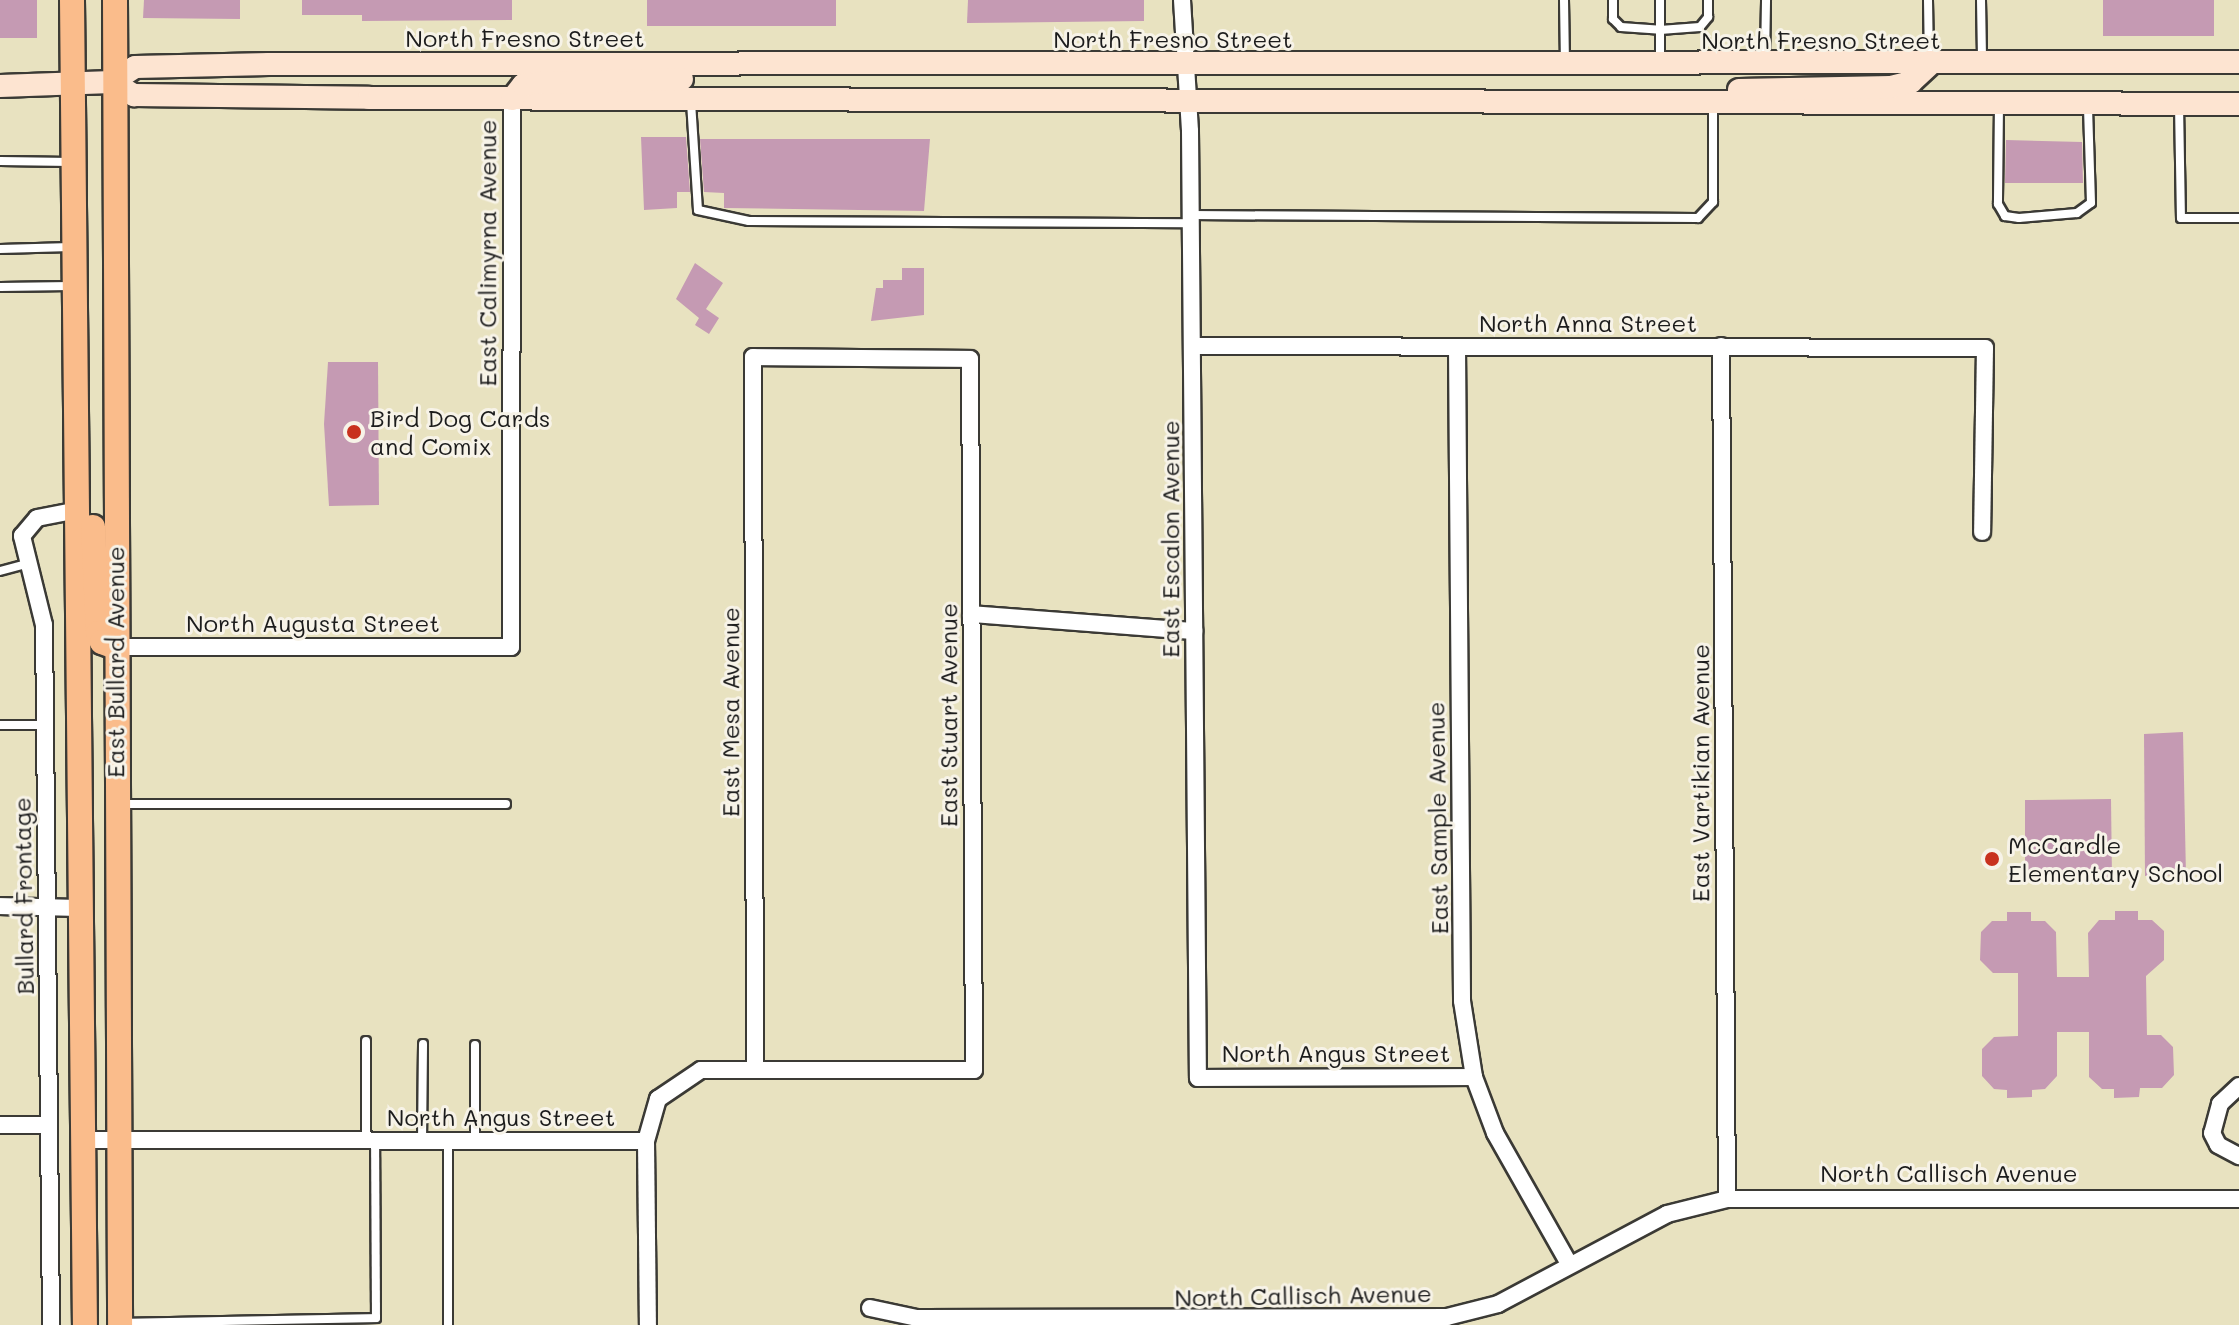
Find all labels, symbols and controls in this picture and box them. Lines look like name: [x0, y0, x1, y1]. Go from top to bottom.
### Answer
street label: North Fresno Street: [405, 24, 645, 52]
street label: North Fresno Street: [1053, 25, 1293, 53]
street label: North Fresno Street: [1701, 26, 1941, 54]
street label: East Calimyrna Avenue: [473, 120, 501, 386]
street label: North Anna Street: [1479, 309, 1697, 337]
place label: Bird Dog Cards and Comix: [370, 404, 551, 460]
street label: East Escalon Avenue: [1156, 420, 1184, 658]
marker: Bird Dog Cards and Comix: [345, 423, 363, 441]
street label: East Bullard Avenue: [101, 546, 129, 778]
street label: East Stuart Avenue: [934, 603, 962, 827]
street label: East Mesa Avenue: [716, 607, 744, 817]
street label: North Augusta Street: [186, 609, 440, 637]
street label: East Vartikian Avenue: [1686, 644, 1714, 902]
street label: East Sample Avenue: [1421, 701, 1453, 935]
street label: Bullard Frontage: [7, 797, 39, 995]
place label: McCardle Elementary School: [2008, 831, 2223, 887]
marker: McCardle Elementary School: [1983, 850, 2001, 868]
street label: North Angus Street: [1222, 1039, 1450, 1067]
street label: North Angus Street: [387, 1103, 615, 1131]
street label: North Callisch Avenue: [1820, 1159, 2078, 1187]
street label: North Callisch Avenue: [1174, 1278, 1432, 1312]

